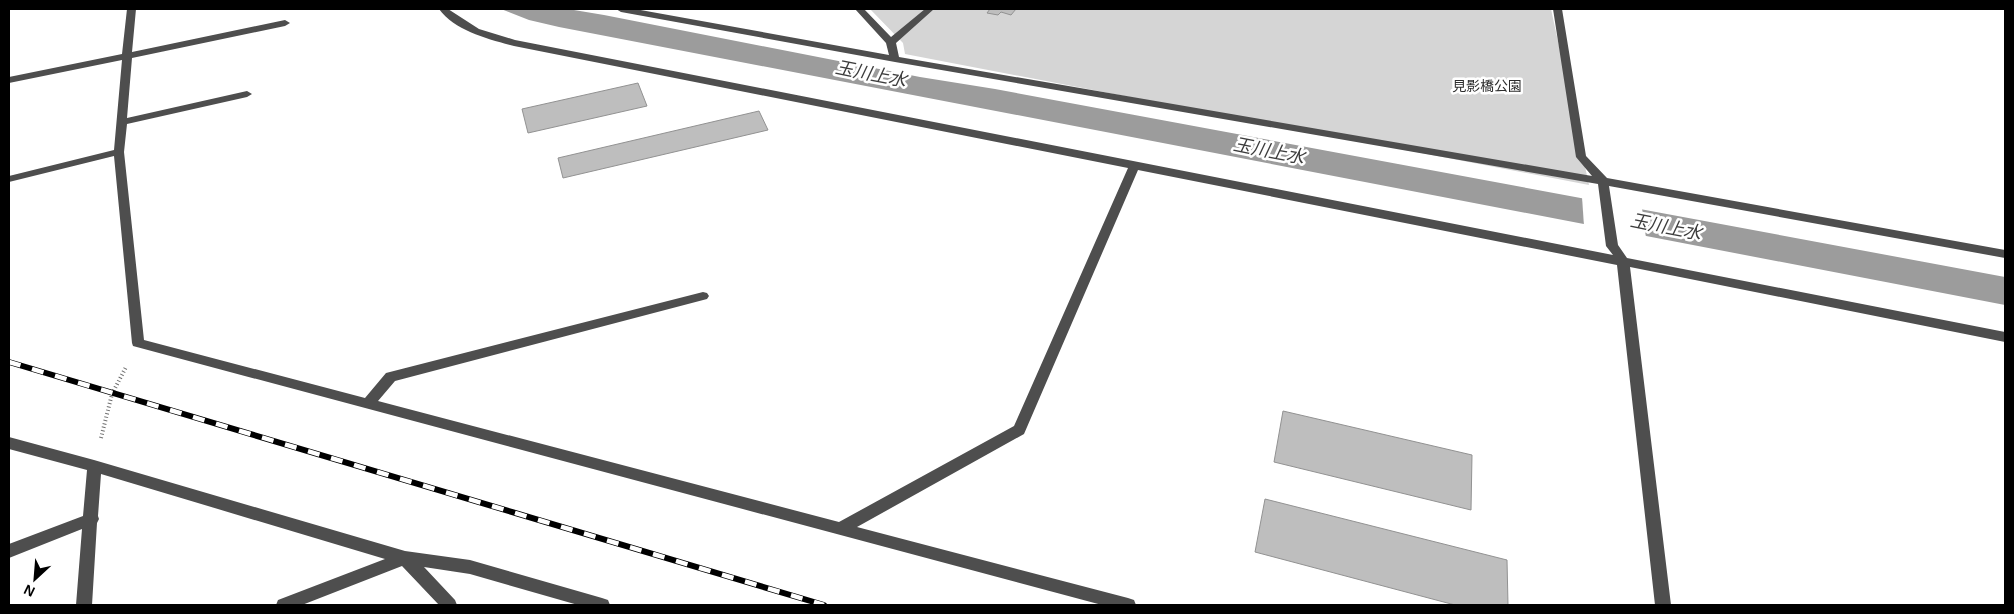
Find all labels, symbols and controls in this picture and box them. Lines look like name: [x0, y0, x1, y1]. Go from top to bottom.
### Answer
water label: 玉川上水: [834, 57, 910, 91]
park label: 見影橋公園: [1452, 78, 1522, 94]
water label: 玉川上水: [1232, 134, 1308, 168]
water label: 玉川上水: [1629, 210, 1705, 244]
north arrow: [10, 554, 60, 604]
text: N: [21, 581, 37, 600]

